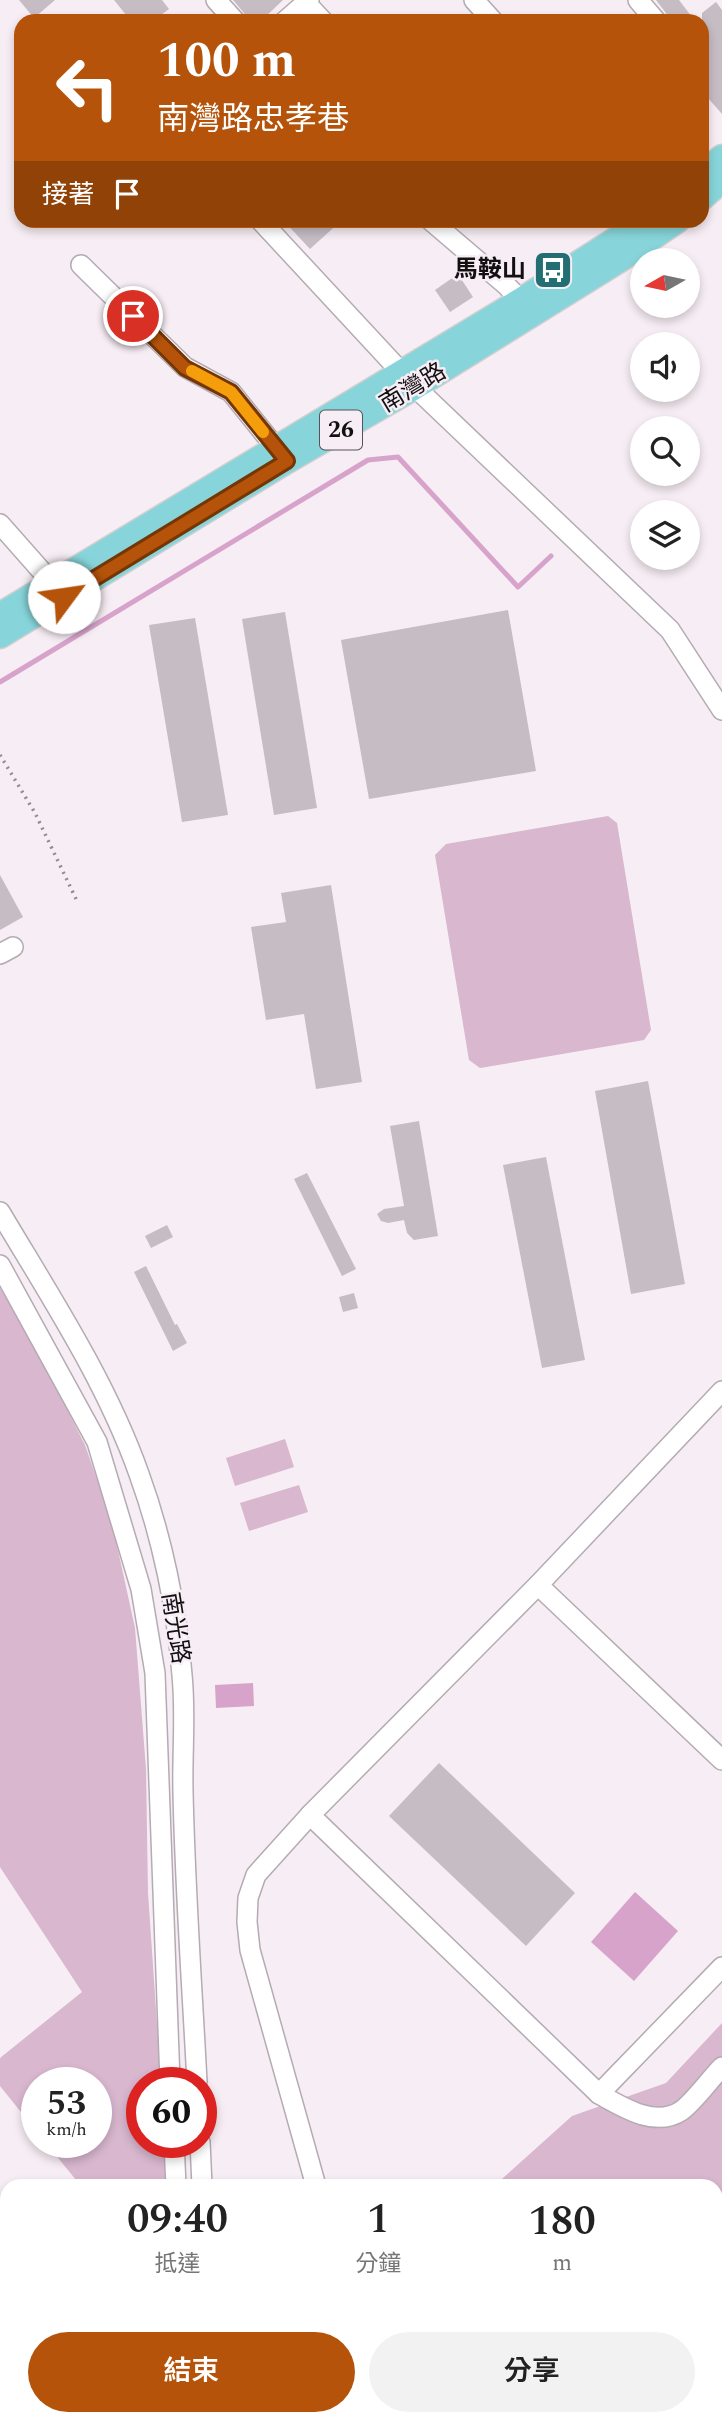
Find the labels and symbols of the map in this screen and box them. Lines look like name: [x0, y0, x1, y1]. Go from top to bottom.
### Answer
north arrow: [630, 248, 700, 318]
bus stop icon: 馬鞍山: [532, 249, 574, 291]
place label: 馬鞍山: [454, 252, 526, 288]
pin: [103, 286, 163, 346]
street label: 南灣路: [373, 354, 453, 422]
road number: 26: [320, 410, 362, 450]
position arrow: [27, 560, 101, 634]
street label: 南光路: [152, 1590, 198, 1666]
speed limit sign: 60: [126, 2067, 217, 2158]

